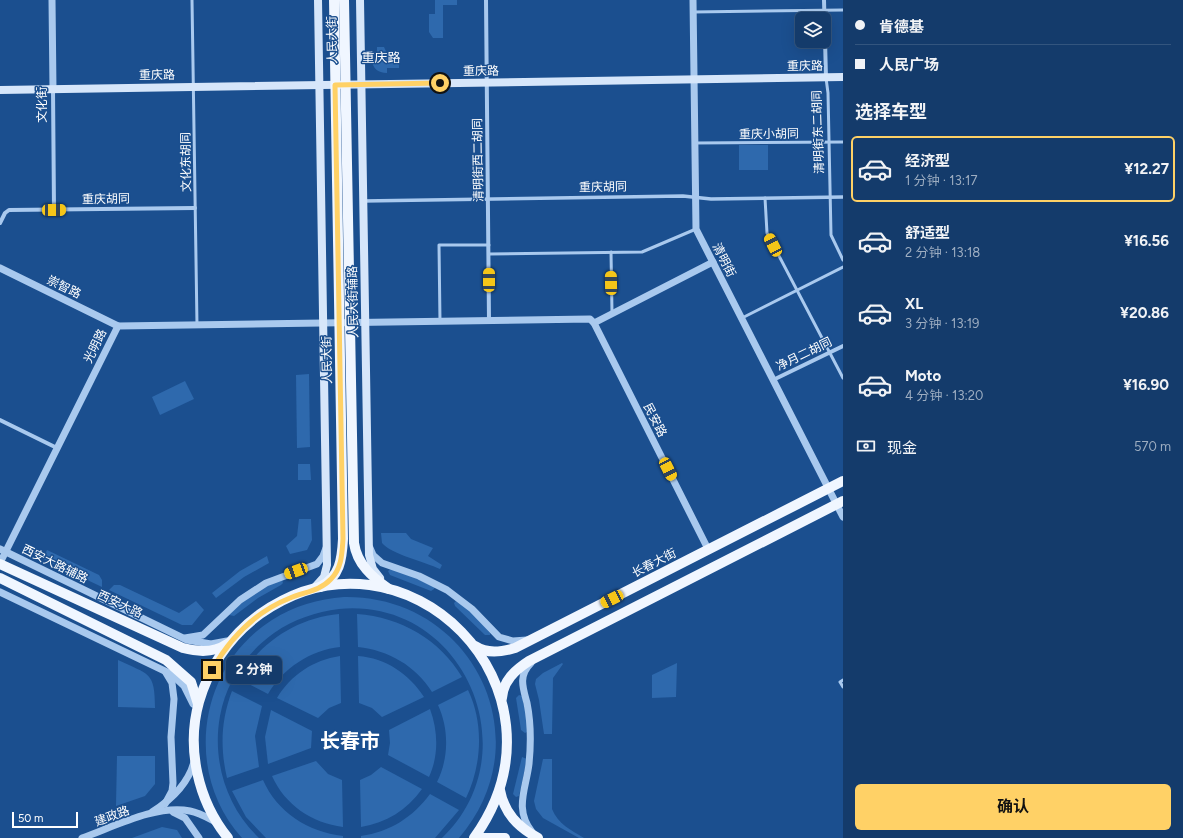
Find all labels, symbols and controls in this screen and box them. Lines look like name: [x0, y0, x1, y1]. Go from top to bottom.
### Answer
map controls: [795, 12, 831, 48]
button: layers: [795, 12, 831, 48]
street label: 人民大街: [325, 16, 339, 64]
text: 肯德基: [879, 18, 924, 36]
district label: 重庆路: [361, 50, 401, 65]
text: 人民广场: [879, 56, 939, 74]
street label: 重庆路: [787, 59, 823, 73]
street label: 重庆路: [463, 64, 499, 78]
street label: 重庆路: [139, 68, 175, 82]
route start: [431, 74, 449, 92]
street label: 文化街: [35, 87, 49, 123]
street label: 清明街东二胡同: [810, 90, 826, 174]
text: 选择车型: [855, 101, 927, 123]
street label: 清明街西二胡同: [470, 118, 486, 202]
street label: 重庆小胡同: [739, 126, 799, 142]
street label: 文化东胡同: [178, 132, 194, 192]
icon: car: [857, 151, 893, 187]
text: 经济型: [905, 152, 950, 170]
text: ¥12.27: [1124, 160, 1169, 178]
text: 1 分钟 · 13:17: [905, 173, 977, 188]
street label: 重庆胡同: [579, 180, 627, 194]
street label: 重庆胡同: [82, 192, 130, 206]
car: [42, 204, 66, 216]
icon: car: [857, 223, 893, 259]
text: 舒适型: [905, 224, 950, 242]
car: [762, 232, 784, 258]
text: ¥16.56: [1124, 232, 1169, 250]
street label: 清明街: [710, 241, 738, 279]
text: 2 分钟 · 13:18: [905, 245, 980, 260]
street label: 人民大街辅路: [345, 266, 361, 338]
car: [483, 268, 495, 292]
car: [605, 271, 617, 295]
street label: 崇智路: [45, 273, 83, 301]
icon: car: [857, 295, 893, 331]
text: XL: [905, 295, 923, 313]
text: ¥20.86: [1120, 304, 1169, 322]
text: 3 分钟 · 13:19: [905, 316, 979, 331]
street label: 光明路: [81, 327, 109, 365]
street label: 净月二胡同: [774, 335, 834, 373]
street label: 人民大街: [320, 336, 334, 384]
icon: car: [857, 367, 893, 403]
text: Moto: [905, 367, 941, 385]
text: ¥16.90: [1123, 376, 1169, 394]
text: 4 分钟 · 13:20: [905, 388, 983, 403]
street label: 民安路: [641, 401, 669, 439]
icon: cash: [855, 435, 877, 457]
text: 现金: [887, 439, 917, 457]
text: 570 m: [1134, 439, 1171, 454]
car: [657, 456, 679, 482]
street label: 西安大路辅路: [20, 542, 90, 586]
street label: 长春大街: [629, 546, 679, 580]
car: [283, 561, 309, 581]
street label: 西安大路: [95, 588, 145, 620]
car: [599, 588, 625, 610]
callout: 2 分钟: [226, 656, 282, 684]
route end: [203, 661, 221, 679]
text: 2 分钟: [236, 662, 272, 677]
district label: 长春市: [320, 729, 380, 753]
button: 确认: [855, 784, 1171, 830]
street label: 建政路: [93, 803, 131, 829]
scale bar: [12, 810, 78, 829]
text: 50 m: [18, 812, 43, 825]

